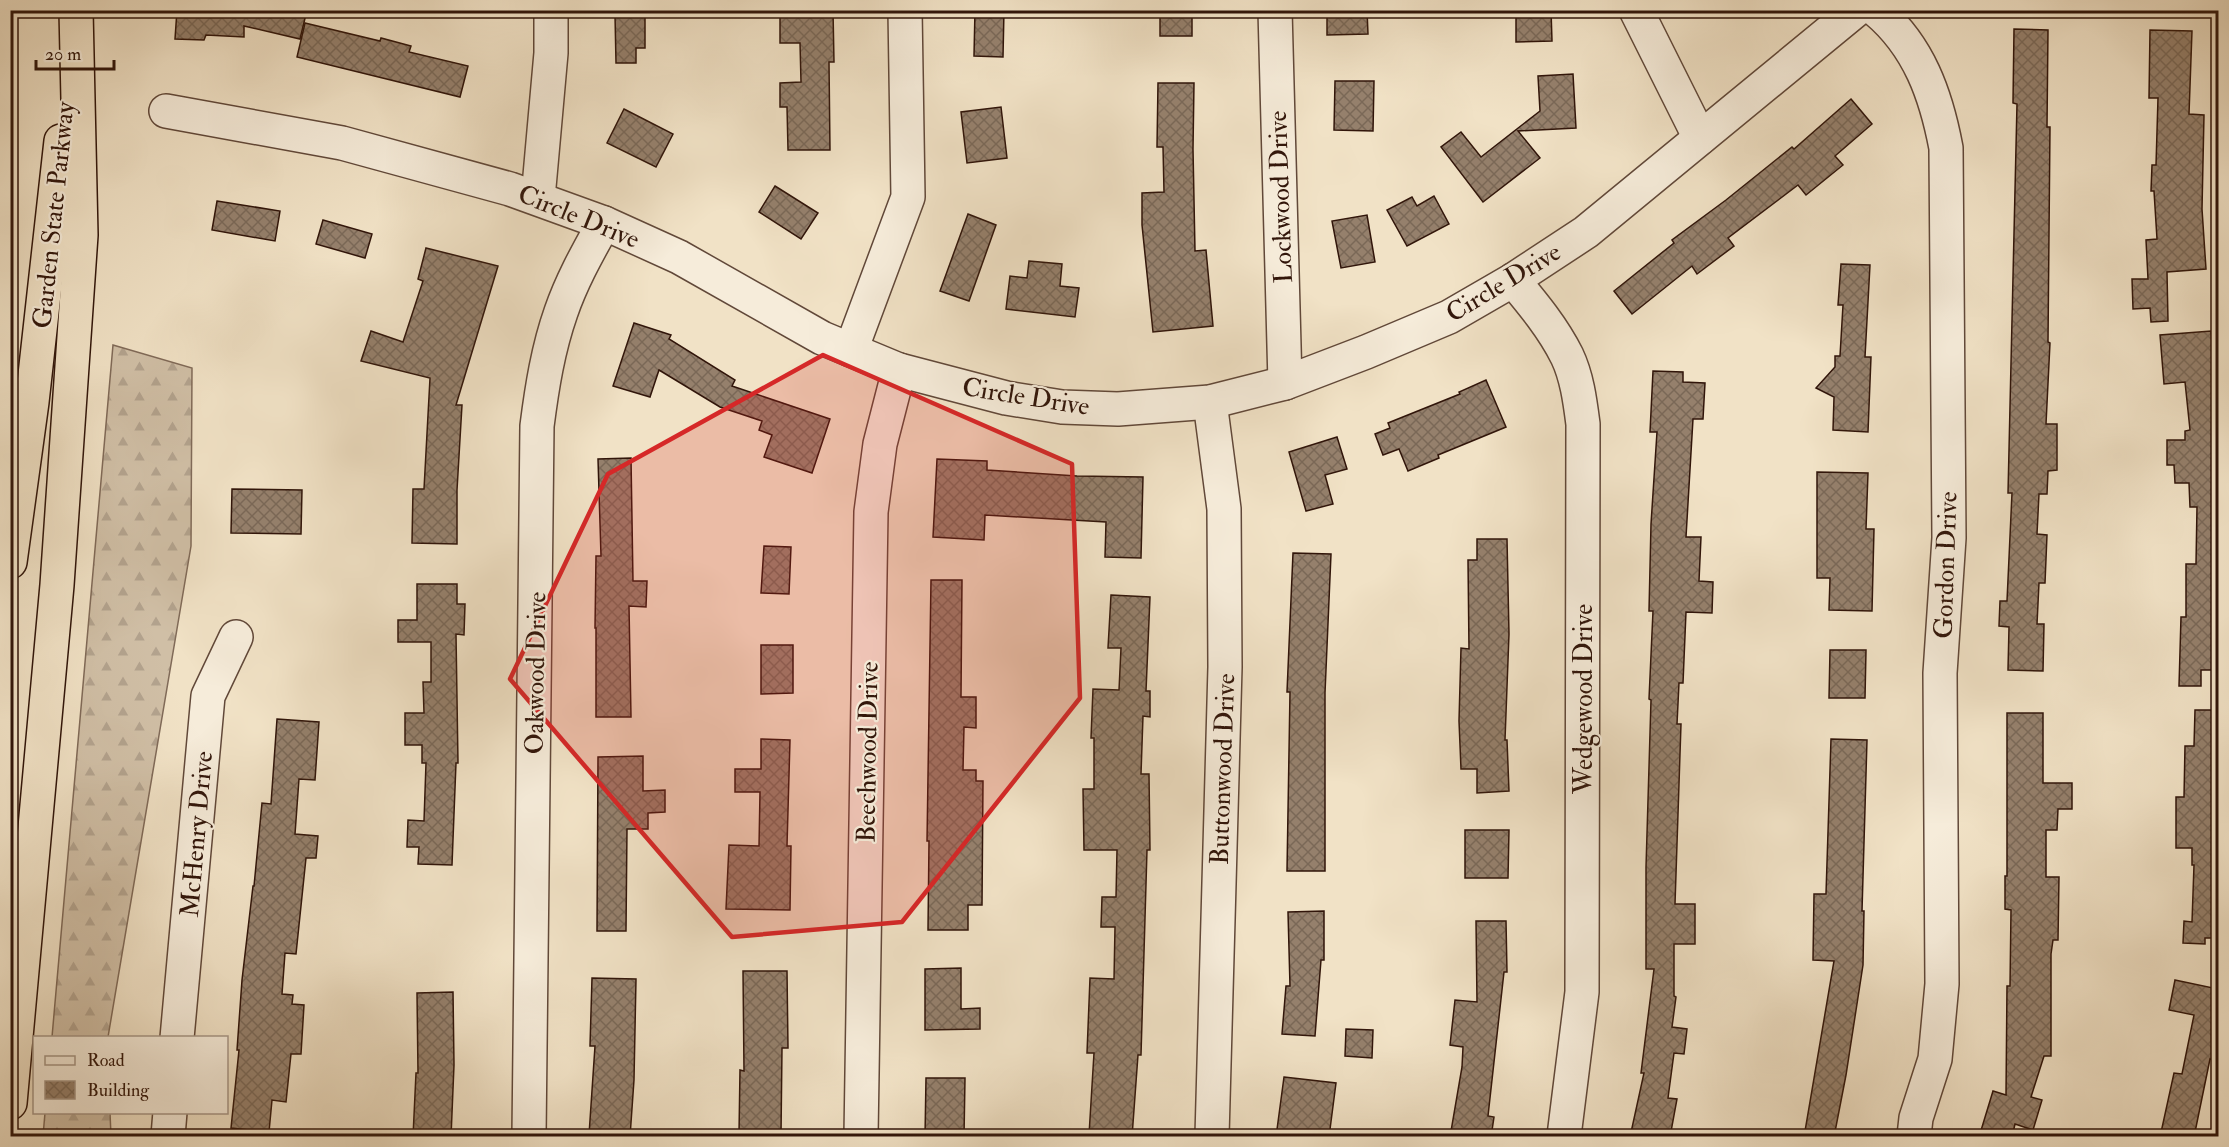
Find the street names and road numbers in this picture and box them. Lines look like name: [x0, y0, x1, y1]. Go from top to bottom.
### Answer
street label: Garden State Parkway: [26, 100, 82, 330]
street label: Lockwood Drive: [1262, 110, 1300, 284]
street label: Circle Drive: [513, 178, 644, 256]
street label: Circle Drive: [1440, 236, 1567, 330]
street label: Circle Drive: [960, 371, 1092, 423]
street label: Gordon Drive: [1927, 491, 1965, 639]
street label: Oakwood Drive: [519, 591, 553, 755]
street label: Wedgewood Drive: [1568, 604, 1600, 795]
street label: Beechwood Drive: [850, 661, 886, 843]
street label: Buttonwood Drive: [1204, 673, 1242, 865]
street label: McHenry Drive: [174, 750, 220, 918]

